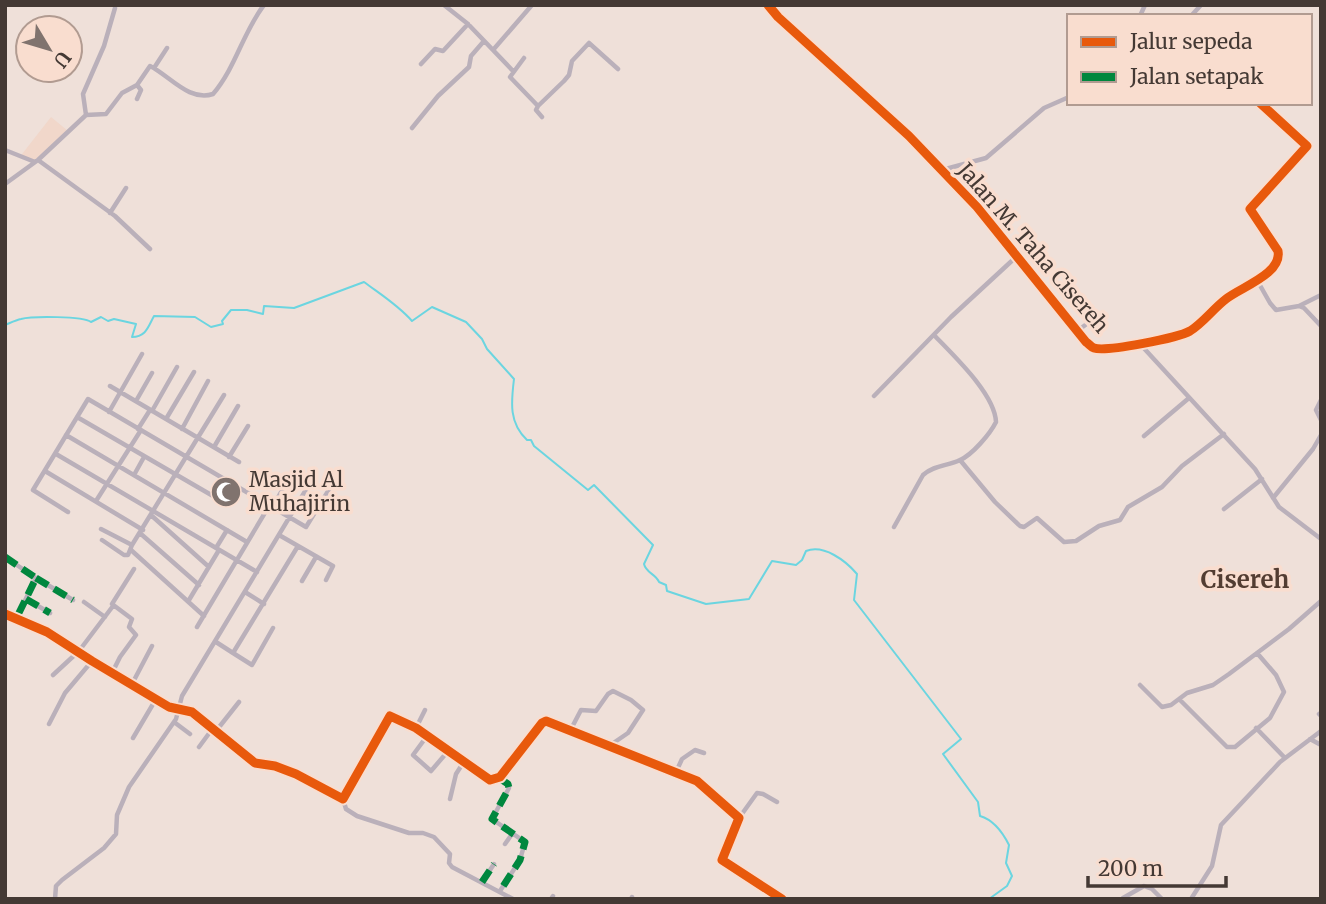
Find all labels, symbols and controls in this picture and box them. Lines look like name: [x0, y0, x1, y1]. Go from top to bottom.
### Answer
north arrow: [14, 14, 84, 84]
legend: [1067, 14, 1312, 105]
text: Jalur sepeda: [1129, 28, 1252, 55]
text: U: [49, 47, 76, 72]
text: Jalan setapak: [1129, 63, 1264, 90]
street label: Jalan M. Taha Cisereh: [951, 156, 1115, 338]
place label: Masjid Al Muhajirin: [249, 466, 350, 517]
mosque icon: Masjid Al Muhajirin: [209, 475, 243, 509]
district label: Cisereh: [1201, 564, 1289, 595]
scale bar: [1088, 844, 1226, 888]
text: 200 m: [1098, 855, 1163, 882]

